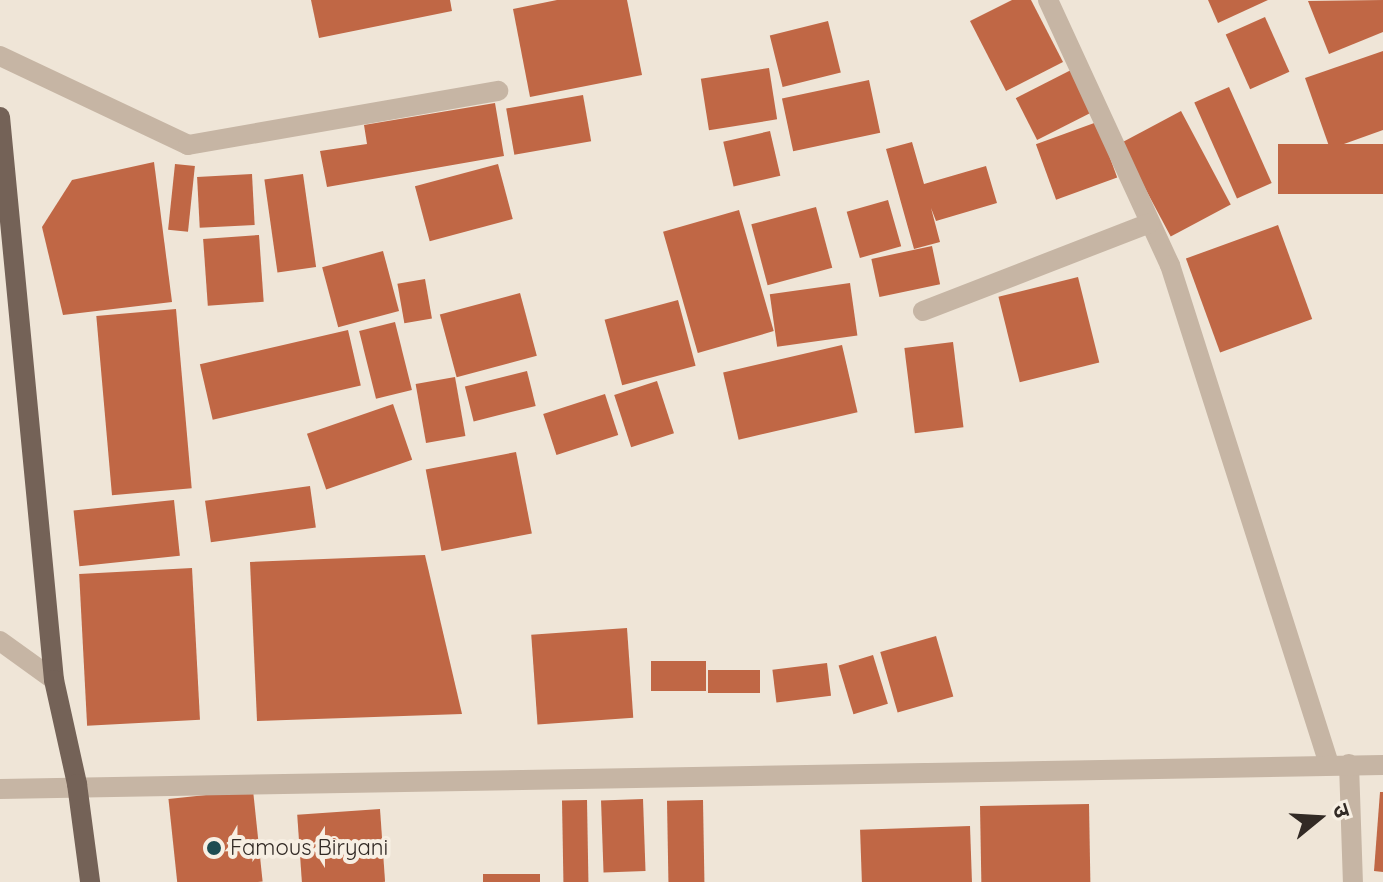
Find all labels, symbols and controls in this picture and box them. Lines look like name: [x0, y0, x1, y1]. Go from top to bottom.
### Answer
north arrow: [1279, 778, 1359, 858]
text: उ: [1327, 800, 1357, 821]
place label: Famous Biryani: [230, 835, 388, 861]
marker: Famous Biryani: [205, 839, 223, 857]

